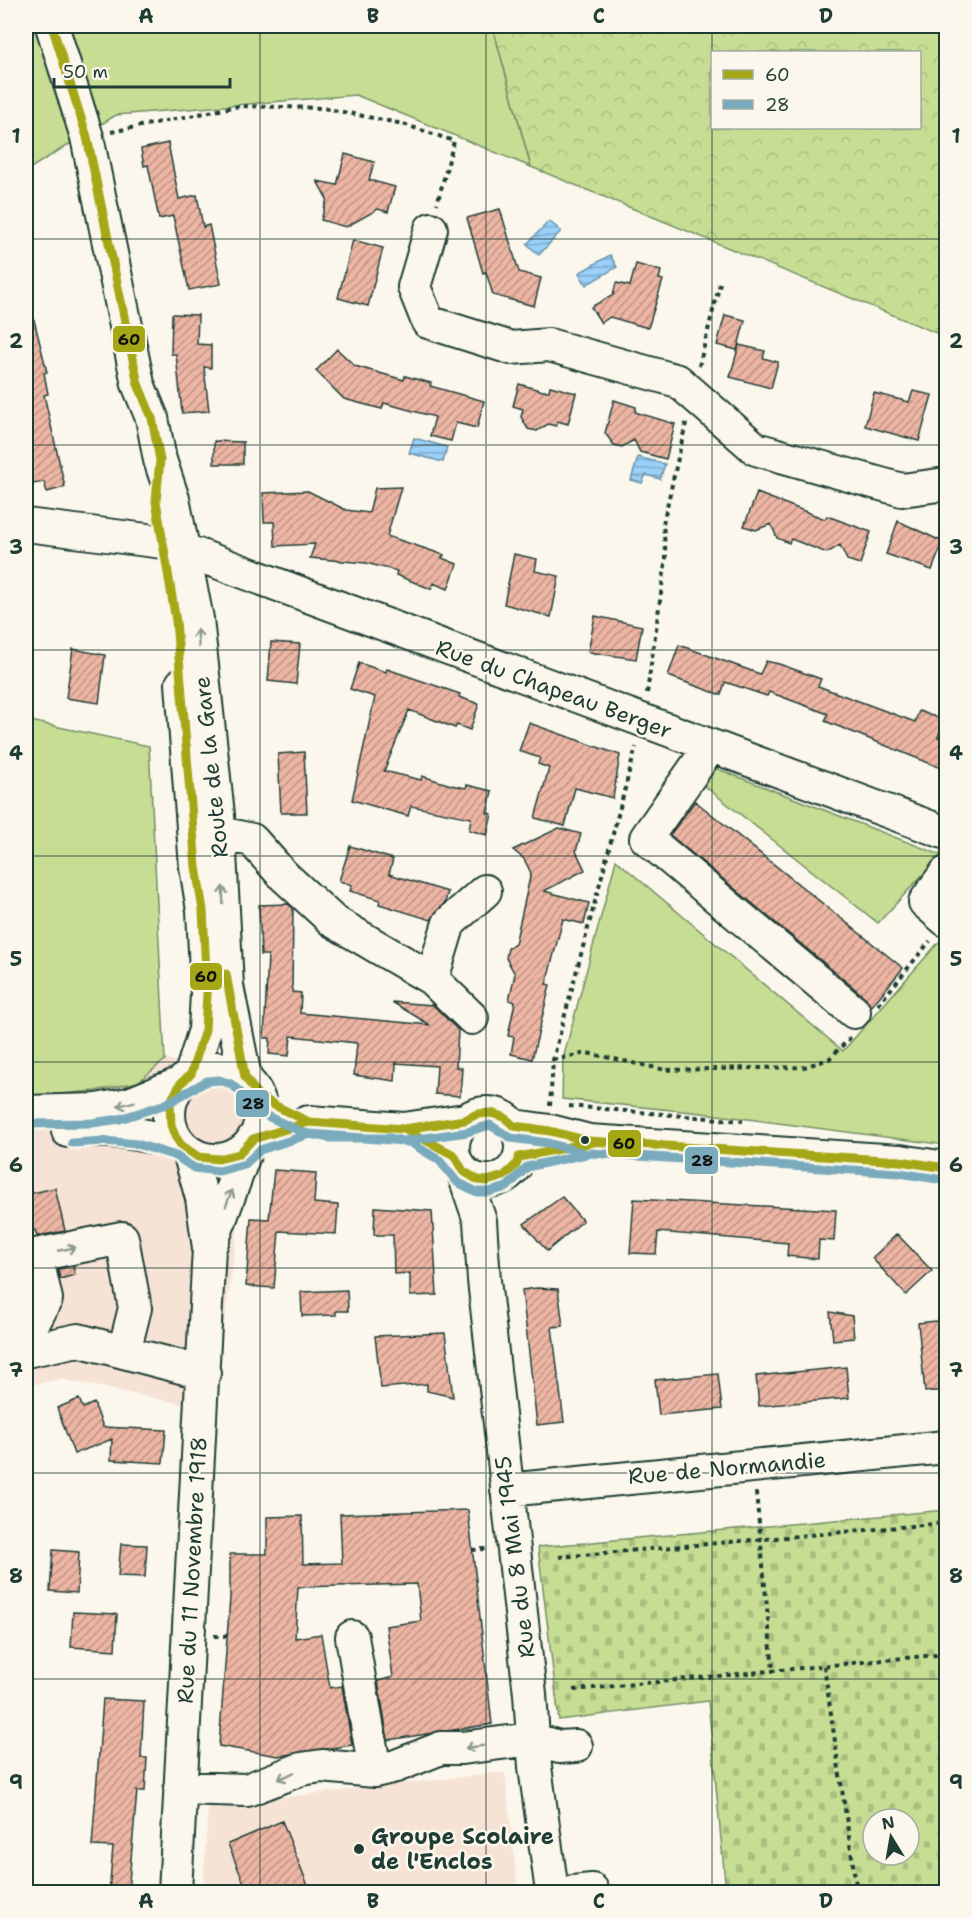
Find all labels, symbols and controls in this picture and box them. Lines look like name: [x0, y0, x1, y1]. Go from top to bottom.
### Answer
text: A: [138, 3, 154, 29]
text: B: [367, 3, 379, 29]
text: C: [593, 3, 605, 29]
text: D: [819, 3, 833, 29]
scale bar: [54, 51, 230, 89]
legend: [711, 51, 921, 129]
text: 50 m: [63, 60, 108, 84]
text: 60: [765, 63, 790, 87]
text: 28: [765, 93, 790, 117]
text: 1: [11, 123, 21, 149]
text: 1: [951, 123, 961, 149]
line badge: 60: [112, 325, 146, 353]
text: 2: [9, 328, 23, 354]
text: 2: [949, 328, 963, 354]
text: 60: [118, 329, 140, 350]
text: 3: [9, 534, 23, 560]
text: 3: [949, 534, 963, 560]
one-way arrow: [192, 628, 203, 648]
street label: Rue du Chapeau Berger: [432, 633, 676, 745]
street label: Route de la Gare: [187, 675, 235, 859]
text: 4: [9, 740, 23, 766]
text: 4: [949, 740, 963, 766]
one-way arrow: [217, 885, 229, 905]
text: 5: [10, 946, 22, 972]
text: 5: [950, 946, 962, 972]
line badge: 60: [189, 962, 223, 991]
text: 60: [195, 966, 217, 987]
line badge: 28: [235, 1089, 270, 1118]
text: 28: [242, 1093, 264, 1114]
one-way arrow: [117, 1099, 136, 1110]
line badge: 60: [607, 1129, 642, 1158]
text: 60: [613, 1133, 635, 1154]
unlabelled marker: [579, 1134, 591, 1146]
line badge: 28: [684, 1146, 719, 1175]
text: 28: [691, 1150, 713, 1171]
text: 6: [9, 1152, 23, 1178]
text: 6: [949, 1152, 963, 1178]
one-way arrow: [224, 1189, 235, 1208]
one-way arrow: [57, 1243, 77, 1254]
text: 7: [9, 1357, 23, 1383]
text: 7: [949, 1357, 963, 1383]
street label: Rue du 11 Novembre 1918: [171, 1436, 213, 1704]
street label: Rue de Normandie: [627, 1445, 827, 1491]
street label: Rue du 8 Mai 1945: [488, 1454, 542, 1660]
text: 8: [9, 1563, 23, 1589]
text: 8: [949, 1563, 963, 1589]
one-way arrow: [465, 1741, 484, 1752]
text: 9: [9, 1769, 23, 1795]
text: 9: [949, 1769, 963, 1795]
one-way arrow: [277, 1770, 295, 1782]
north arrow: [861, 1807, 921, 1867]
text: N: [880, 1811, 896, 1834]
place label: Groupe Scolaire de l'Enclos: [371, 1822, 554, 1876]
marker: Groupe Scolaire de l'Enclos: [352, 1842, 366, 1856]
text: A: [138, 1888, 154, 1914]
text: B: [367, 1888, 379, 1914]
text: C: [593, 1888, 605, 1914]
text: D: [819, 1888, 833, 1914]

